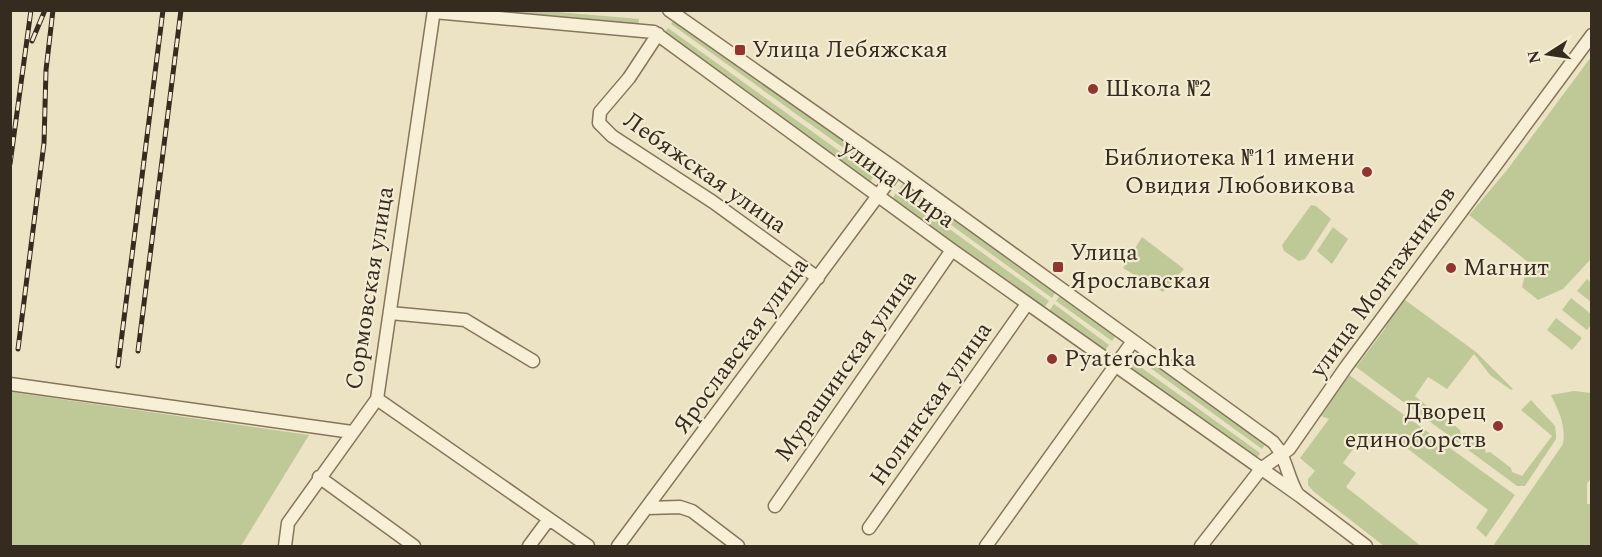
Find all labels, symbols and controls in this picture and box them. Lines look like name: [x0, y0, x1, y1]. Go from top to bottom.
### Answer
north arrow: [1518, 24, 1578, 84]
place label: Улица Лебяжская: [752, 32, 948, 68]
marker: Улица Лебяжская: [733, 43, 747, 57]
text: N: [1521, 48, 1547, 66]
place label: Школа №2: [1105, 71, 1211, 107]
marker: Школа №2: [1086, 82, 1100, 96]
street label: Лебяжская улица: [616, 103, 794, 243]
street label: улица Мира: [833, 130, 963, 238]
place label: Библиотека №11 имени Овидия Любовикова: [1103, 140, 1355, 204]
marker: Библиотека №11 имени Овидия Любовикова: [1360, 165, 1374, 179]
street label: улица Монтажников: [1300, 179, 1465, 386]
street label: Сормовская улица: [336, 183, 404, 392]
place label: Улица Ярославская: [1070, 235, 1211, 299]
street label: Ярославская улица: [664, 250, 818, 442]
place label: Магнит: [1463, 250, 1549, 286]
marker: Улица Ярославская: [1051, 260, 1065, 274]
marker: Магнит: [1444, 261, 1458, 275]
street label: Мурашинская улица: [766, 262, 926, 470]
street label: Нолинская улица: [861, 314, 1001, 494]
place label: Pyaterochka: [1064, 341, 1196, 377]
marker: Pyaterochka: [1045, 352, 1059, 366]
place label: Дворец единоборств: [1345, 394, 1486, 458]
marker: Дворец единоборств: [1491, 419, 1505, 433]

